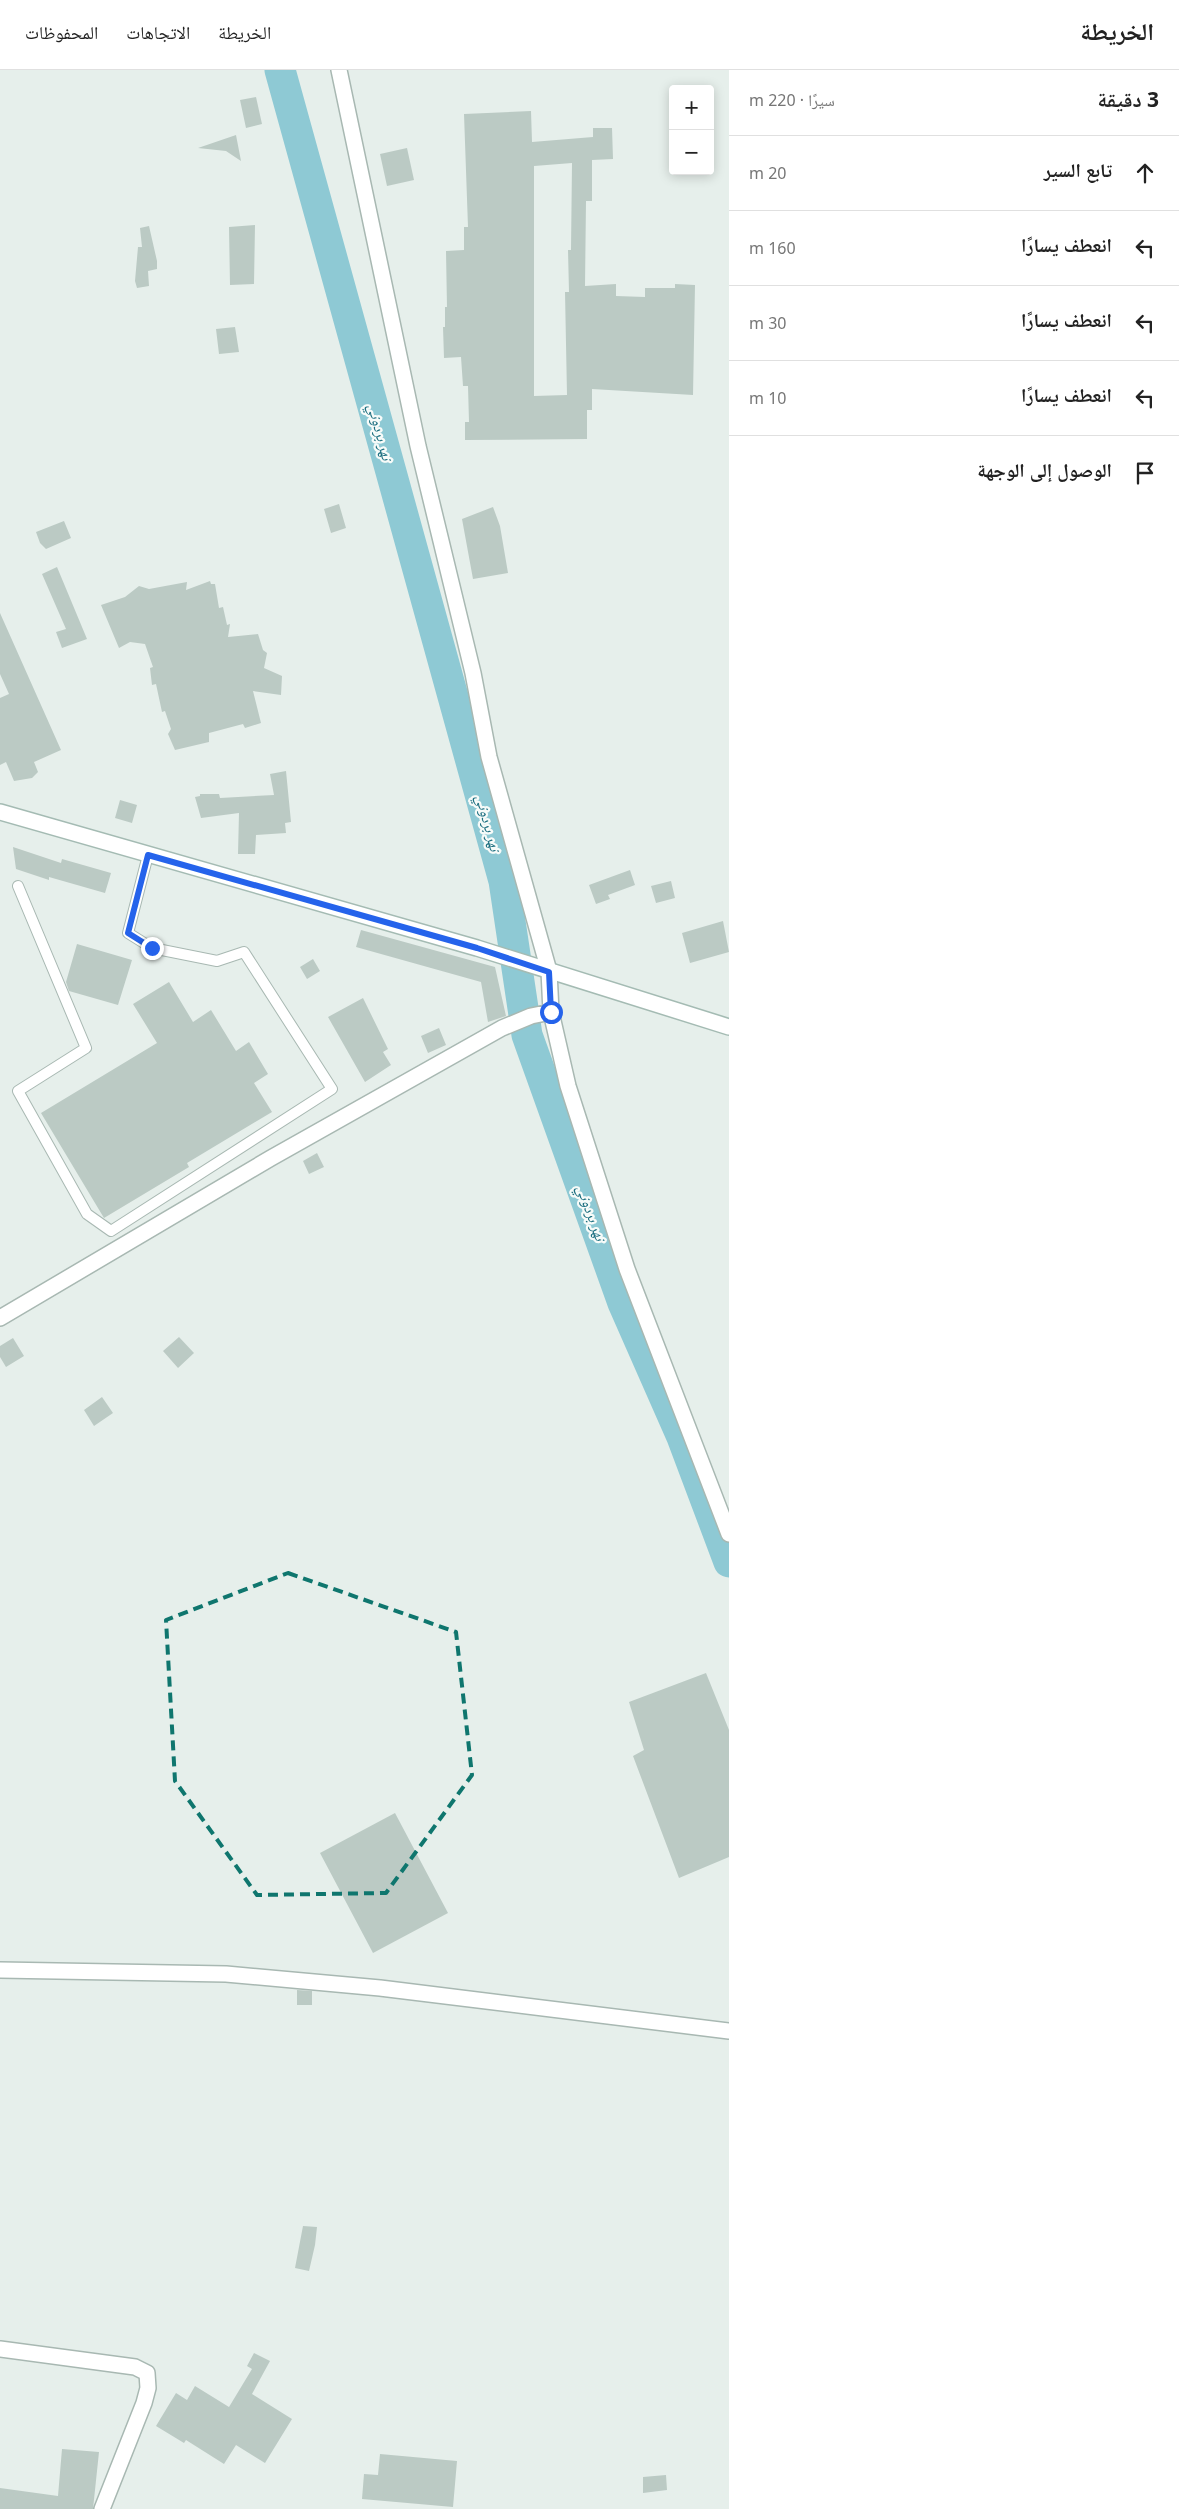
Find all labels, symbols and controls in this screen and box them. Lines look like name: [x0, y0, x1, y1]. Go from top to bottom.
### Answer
text: الخريطة: [1080, 14, 1154, 47]
text: المحفوظات: [25, 20, 98, 44]
text: الاتجاهات: [126, 20, 190, 44]
text: الخريطة: [218, 20, 271, 44]
map controls: [669, 85, 714, 175]
button: +: [669, 85, 714, 130]
text: 3 دقيقة: [1097, 85, 1159, 113]
text: سيرًا · 220 m: [749, 89, 835, 111]
button: −: [669, 130, 714, 175]
text: تابع السير: [1044, 157, 1112, 183]
icon: ahead: [1131, 159, 1159, 187]
text: 20 m: [749, 162, 786, 184]
text: انعطف يسارًا: [1021, 232, 1112, 258]
icon: left: [1131, 234, 1159, 262]
text: 160 m: [749, 237, 796, 259]
text: انعطف يسارًا: [1021, 307, 1112, 333]
icon: left: [1131, 309, 1159, 337]
text: 30 m: [749, 312, 786, 334]
text: انعطف يسارًا: [1021, 382, 1112, 408]
icon: left: [1131, 384, 1159, 412]
text: 10 m: [749, 387, 786, 409]
water label: نهر بردوني: [361, 401, 399, 466]
text: الوصول إلى الوجهة: [977, 457, 1112, 483]
icon: arrive: [1131, 459, 1159, 487]
water label: نهر بردوني: [469, 792, 507, 857]
route end: [141, 937, 164, 960]
route start: [540, 1001, 563, 1024]
water label: نهر بردوني: [570, 1182, 612, 1247]

